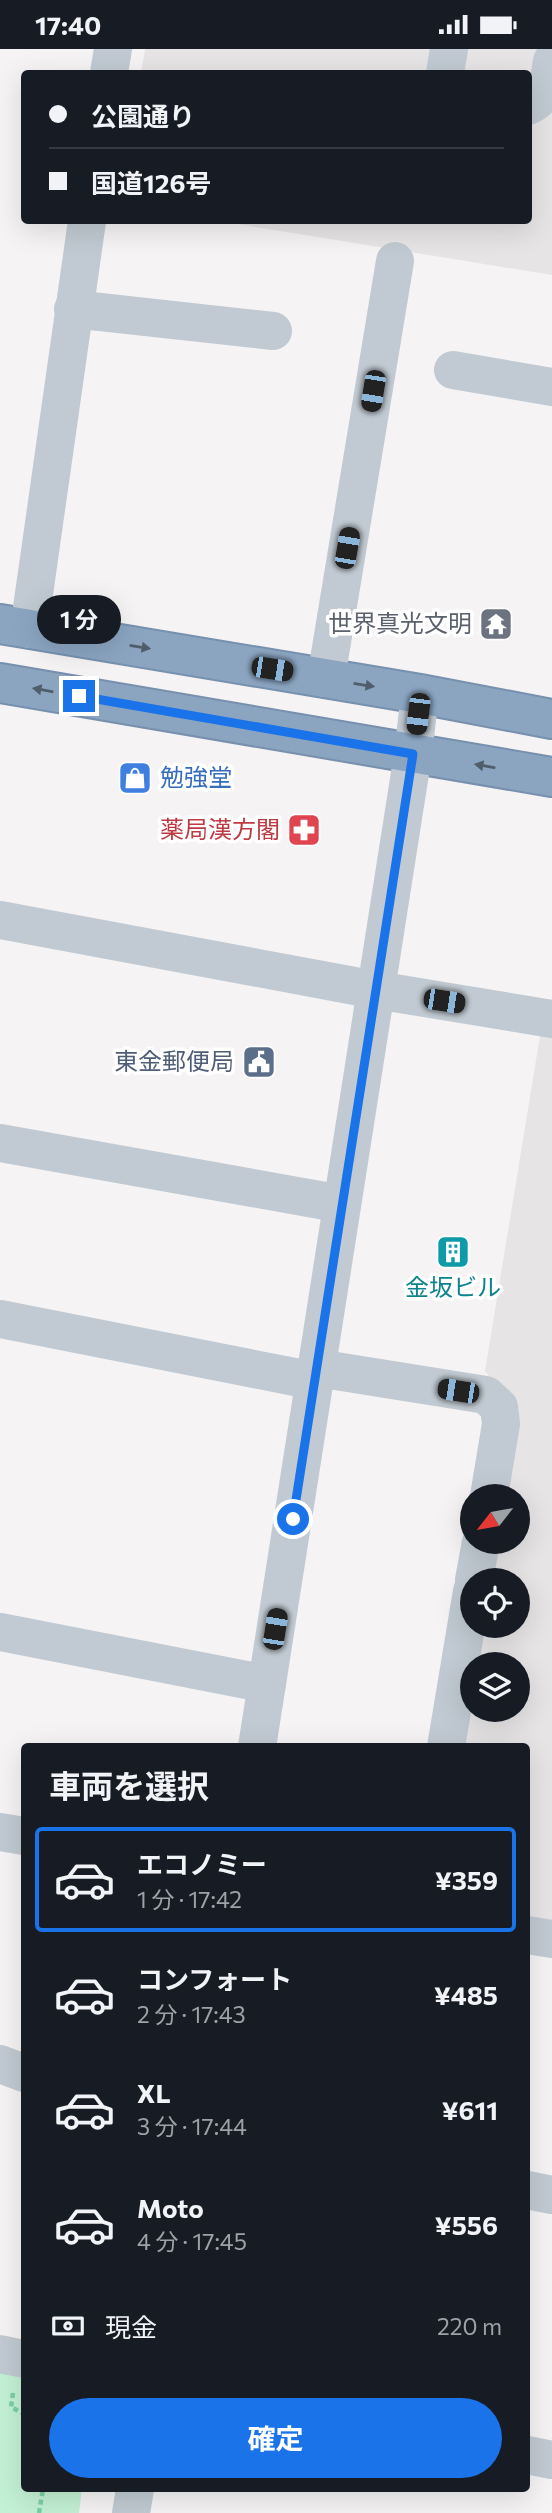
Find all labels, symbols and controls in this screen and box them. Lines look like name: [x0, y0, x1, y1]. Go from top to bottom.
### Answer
text: 17:40: [35, 9, 101, 40]
text: 公園通り: [91, 100, 195, 131]
text: 国道126号: [91, 167, 211, 198]
car: [360, 369, 387, 413]
car: [334, 525, 361, 571]
callout: 1 分: [37, 595, 121, 643]
text: 1 分: [60, 605, 98, 633]
temple icon: 世界真光文明: [477, 605, 515, 643]
place label: 世界真光文明: [328, 608, 472, 637]
one-way arrow: [129, 642, 151, 653]
car: [250, 655, 295, 683]
route end: [63, 680, 95, 712]
one-way arrow: [353, 680, 375, 691]
one-way arrow: [32, 684, 54, 695]
car: [406, 692, 431, 736]
shop icon: 勉強堂: [116, 759, 154, 797]
one-way arrow: [474, 760, 496, 771]
place label: 勉強堂: [160, 762, 232, 791]
pharmacy icon: 薬局漢方閣: [285, 811, 323, 849]
place label: 薬局漢方閣: [160, 814, 280, 843]
car: [422, 987, 467, 1015]
public building icon: 東金郵便局: [240, 1043, 278, 1081]
place label: 東金郵便局: [114, 1046, 234, 1075]
building icon: 金坂ビル: [434, 1233, 472, 1271]
place label: 金坂ビル: [405, 1272, 501, 1301]
car: [436, 1377, 481, 1405]
north arrow: [460, 1484, 530, 1554]
map controls: [460, 1484, 530, 1722]
route start: [277, 1503, 309, 1535]
button: locate: [460, 1568, 530, 1638]
car: [262, 1607, 289, 1651]
button: layers: [460, 1652, 530, 1722]
text: 車両を選択: [49, 1765, 209, 1805]
icon: car: [53, 1848, 116, 1911]
text: エコノミー: [137, 1848, 267, 1879]
text: ¥359: [435, 1864, 498, 1895]
text: 1 分 · 17:42: [137, 1885, 242, 1913]
icon: car: [53, 1963, 116, 2026]
text: コンフォート: [137, 1963, 292, 1994]
text: ¥485: [434, 1979, 498, 2010]
text: 2 分 · 17:43: [137, 2000, 246, 2028]
text: XL: [137, 2077, 171, 2108]
icon: car: [53, 2078, 116, 2141]
text: ¥611: [442, 2094, 498, 2125]
text: 3 分 · 17:44: [137, 2112, 247, 2140]
text: Moto: [137, 2192, 204, 2223]
icon: car: [53, 2193, 116, 2256]
text: ¥556: [435, 2209, 498, 2240]
text: 4 分 · 17:45: [137, 2227, 247, 2255]
icon: cash: [49, 2307, 87, 2345]
text: 現金: [105, 2311, 157, 2342]
text: 220 m: [437, 2312, 502, 2340]
button: 確定: [49, 2398, 502, 2478]

